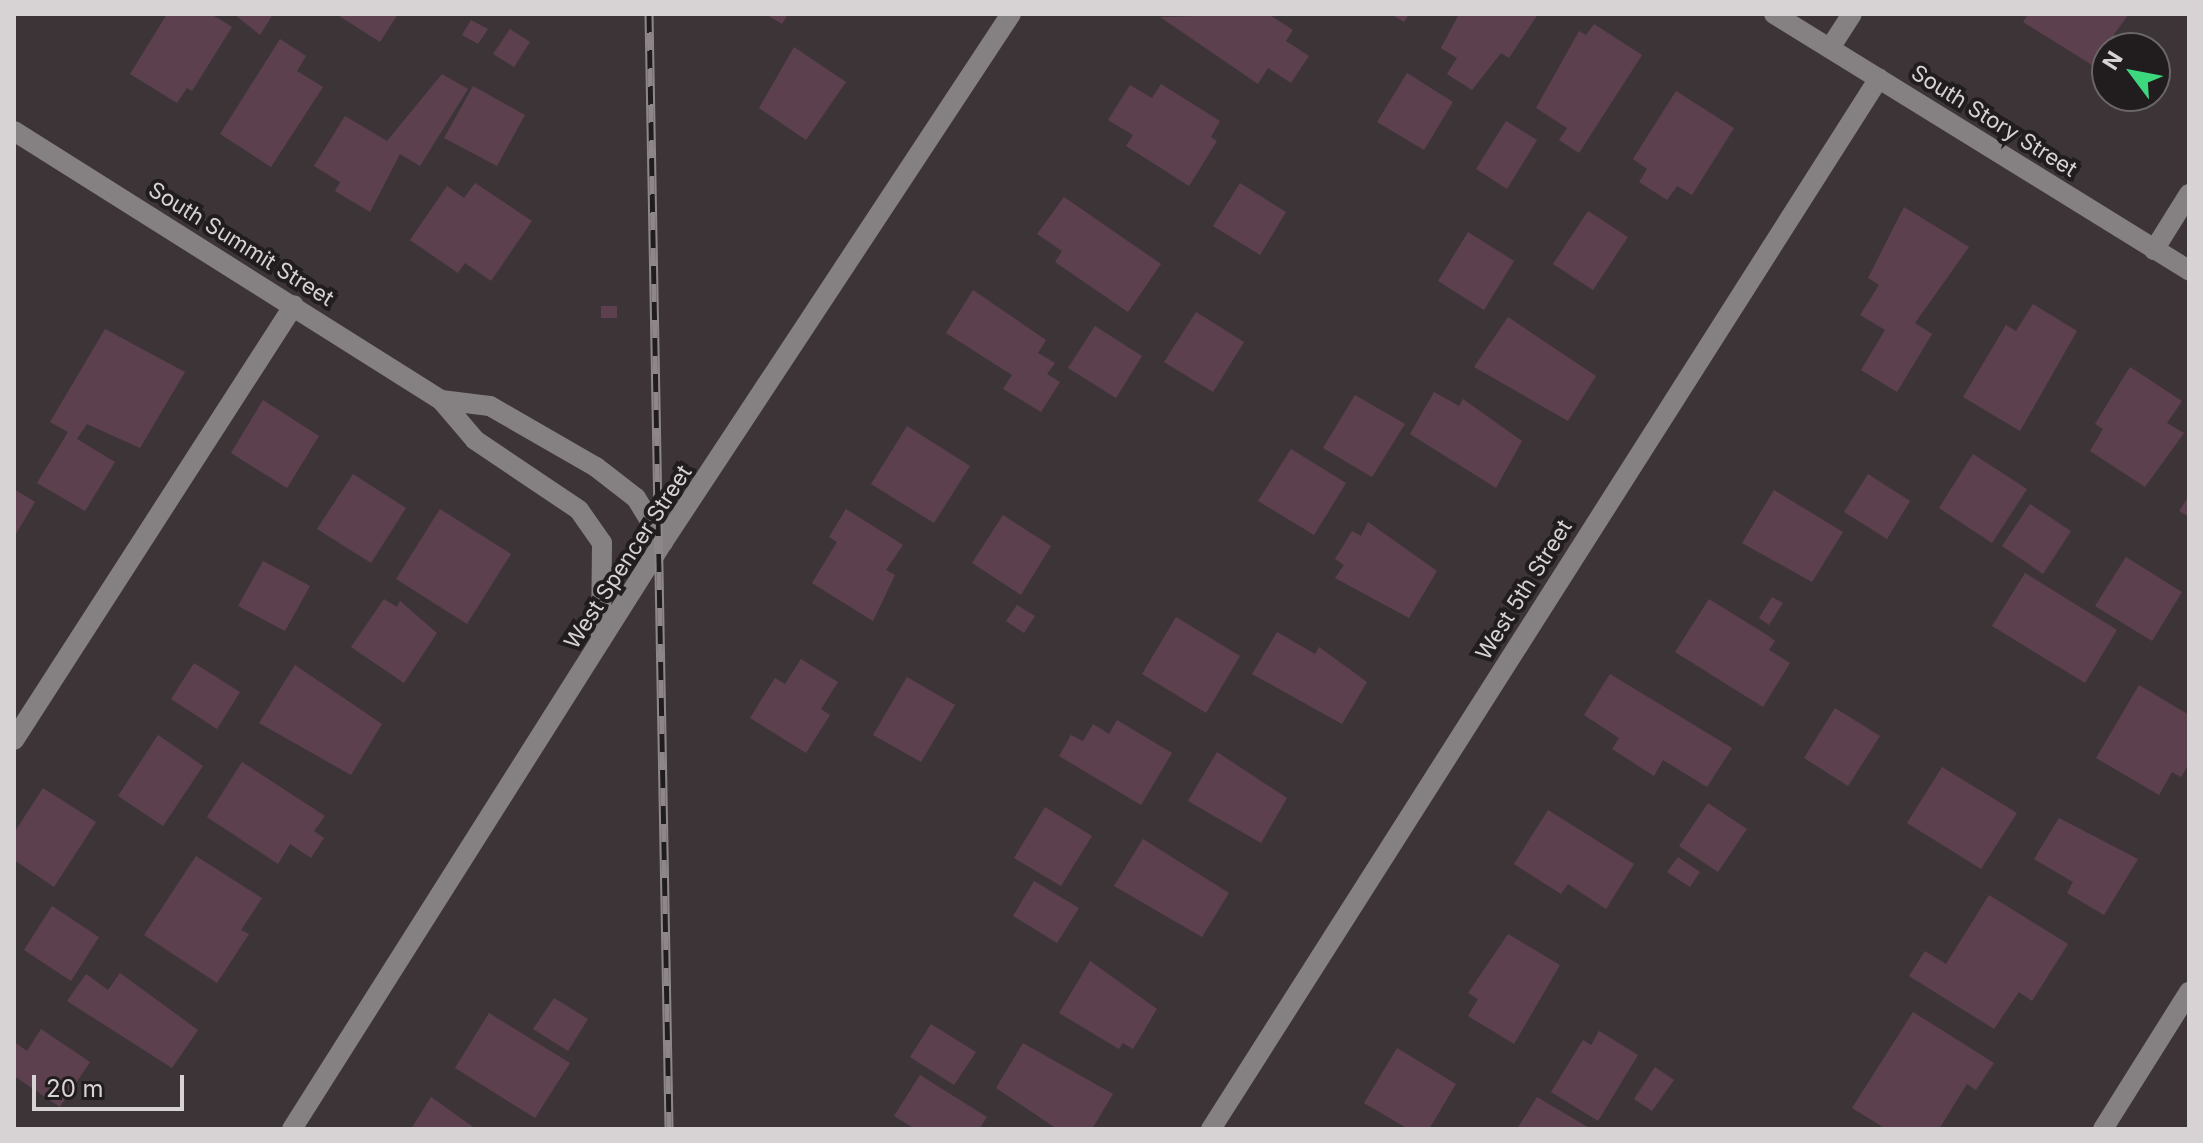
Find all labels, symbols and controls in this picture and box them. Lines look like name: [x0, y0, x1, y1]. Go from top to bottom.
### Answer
north arrow: [2091, 32, 2171, 112]
text: N: [2097, 46, 2128, 74]
street label: South Story Street: [1906, 59, 2082, 183]
street label: South Summit Street: [144, 176, 338, 312]
street label: West Spencer Street: [559, 460, 697, 654]
street label: West 5th Street: [1470, 515, 1578, 665]
scale bar: [36, 1059, 188, 1109]
text: 20 m: [46, 1074, 104, 1103]

